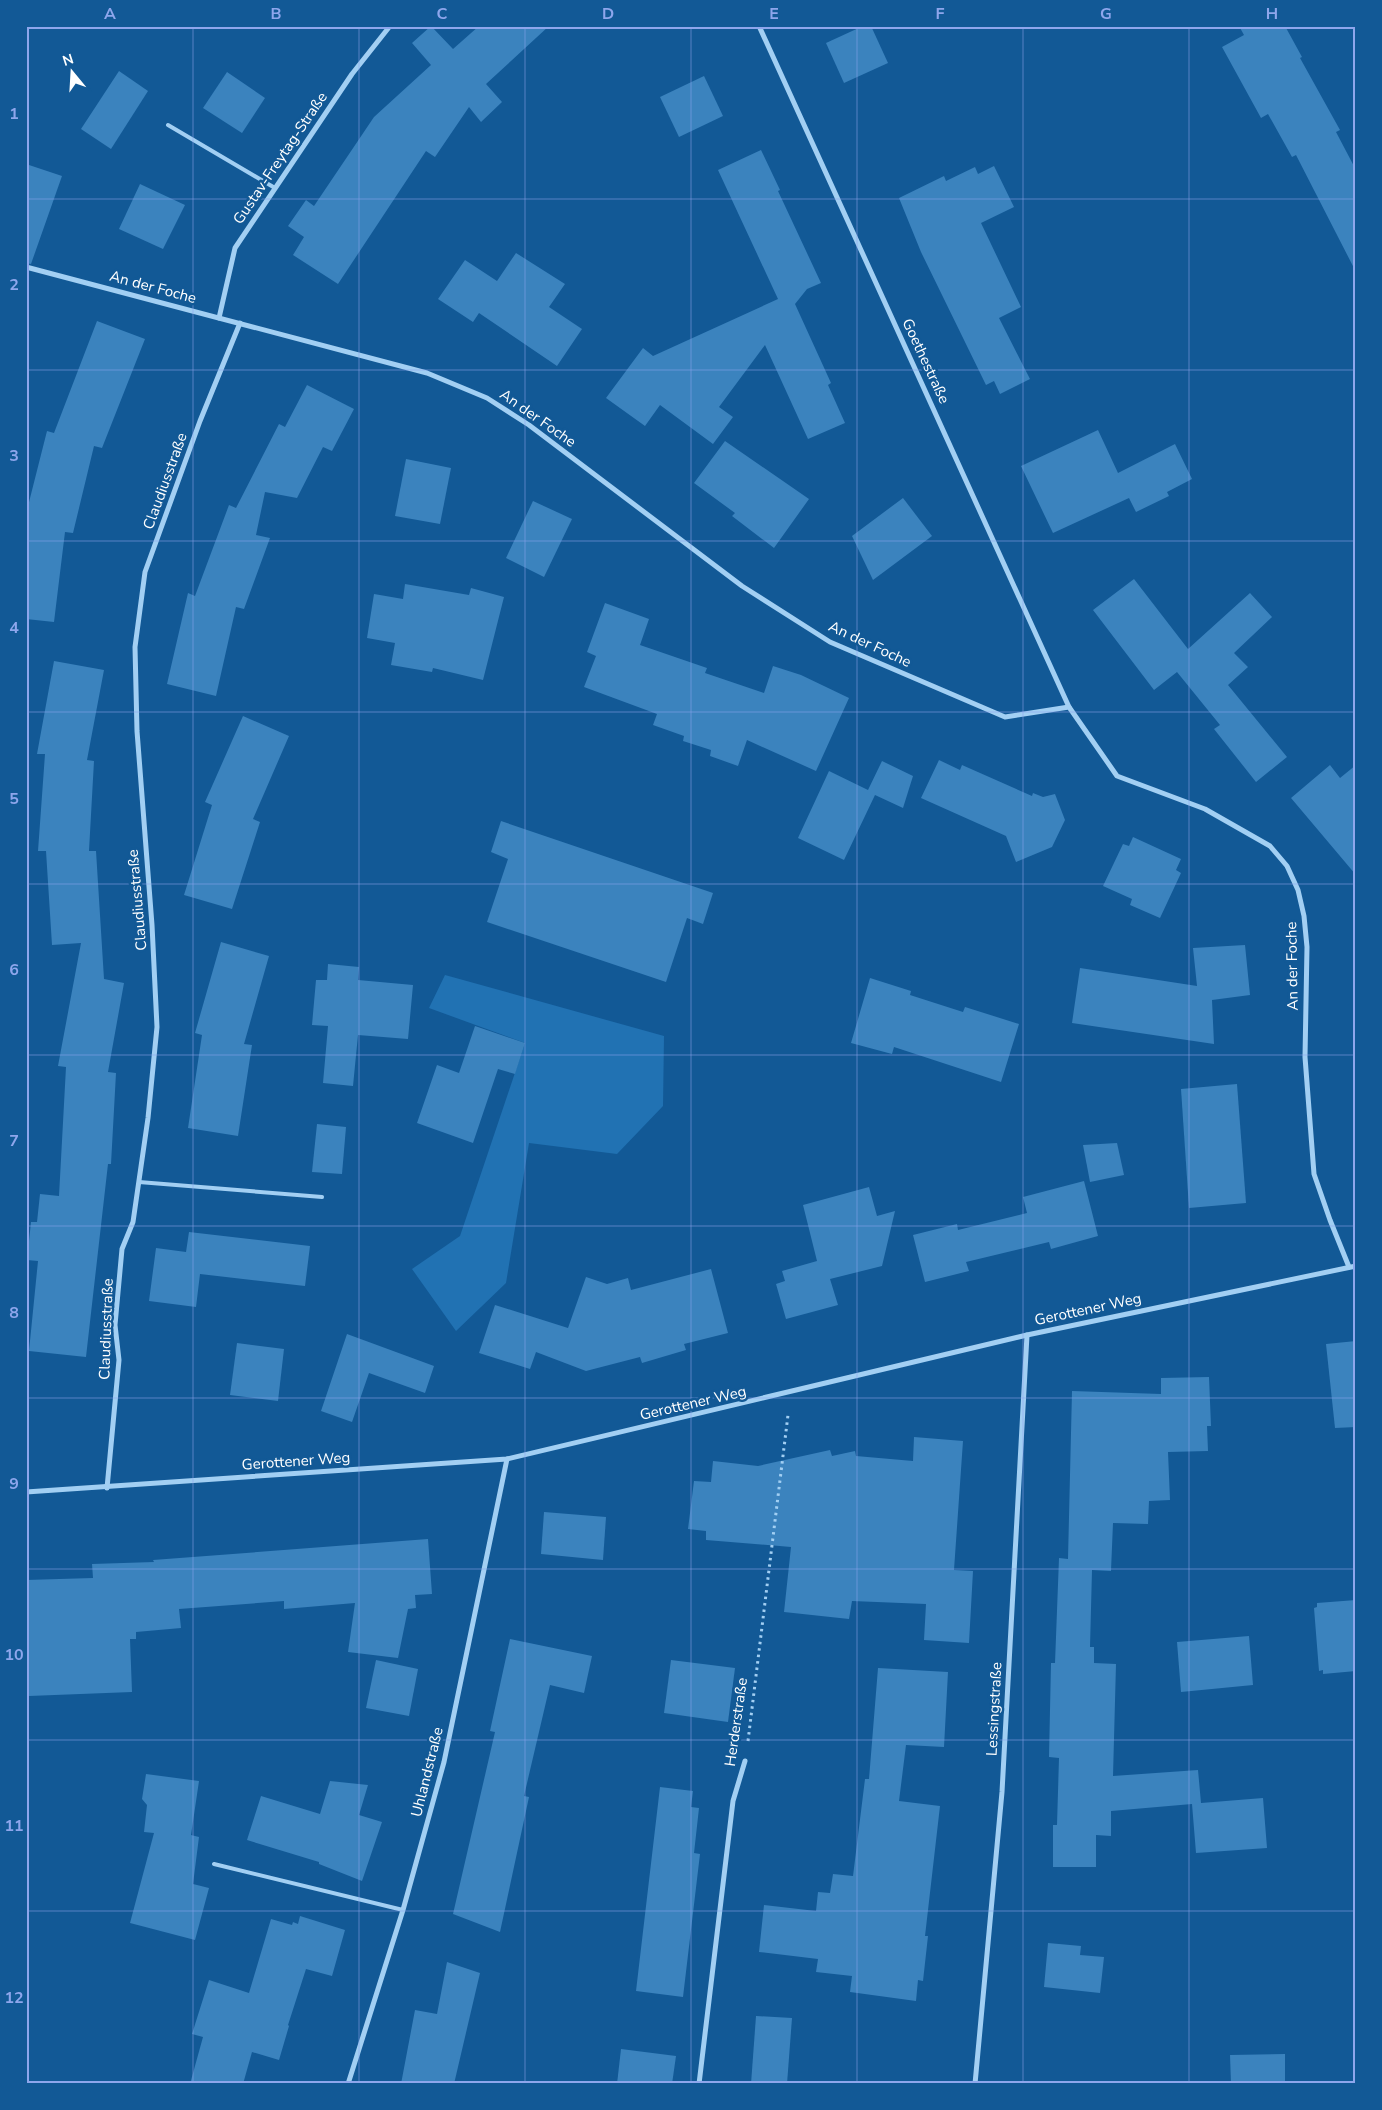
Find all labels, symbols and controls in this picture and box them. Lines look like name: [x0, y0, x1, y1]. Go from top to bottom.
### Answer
text: A: [104, 3, 116, 25]
text: B: [270, 3, 282, 25]
text: C: [437, 3, 448, 25]
text: D: [602, 3, 614, 25]
text: E: [769, 3, 779, 25]
text: F: [936, 3, 945, 25]
text: G: [1100, 3, 1112, 25]
text: H: [1266, 3, 1278, 25]
north arrow: [48, 48, 98, 98]
text: N: [60, 49, 76, 71]
street label: Gustav-Freytag-Straße: [228, 88, 332, 228]
text: 1: [9, 103, 19, 125]
street label: An der Foche: [107, 266, 199, 308]
text: 2: [9, 274, 19, 296]
street label: Goethestraße: [898, 315, 954, 407]
street label: An der Foche: [496, 384, 580, 452]
street label: Claudiusstraße: [138, 430, 192, 532]
text: 3: [9, 445, 19, 467]
street label: An der Foche: [825, 616, 915, 672]
text: 4: [9, 617, 19, 639]
text: 5: [9, 788, 19, 810]
street label: Claudiusstraße: [123, 849, 151, 951]
street label: An der Foche: [1281, 921, 1303, 1011]
text: 6: [9, 959, 19, 981]
text: 7: [9, 1130, 19, 1152]
street label: Claudiusstraße: [94, 1278, 118, 1380]
street label: Gerottener Weg: [1033, 1288, 1143, 1330]
text: 8: [9, 1302, 19, 1324]
street label: Gerottener Weg: [638, 1381, 748, 1425]
street label: Gerottener Weg: [241, 1447, 351, 1475]
text: 9: [9, 1473, 19, 1495]
text: 10: [4, 1644, 24, 1666]
street label: Lessingstraße: [982, 1661, 1006, 1757]
street label: Herderstraße: [720, 1676, 752, 1768]
street label: Uhlandstraße: [406, 1725, 448, 1819]
text: 11: [4, 1815, 24, 1837]
text: 12: [4, 1987, 24, 2009]

